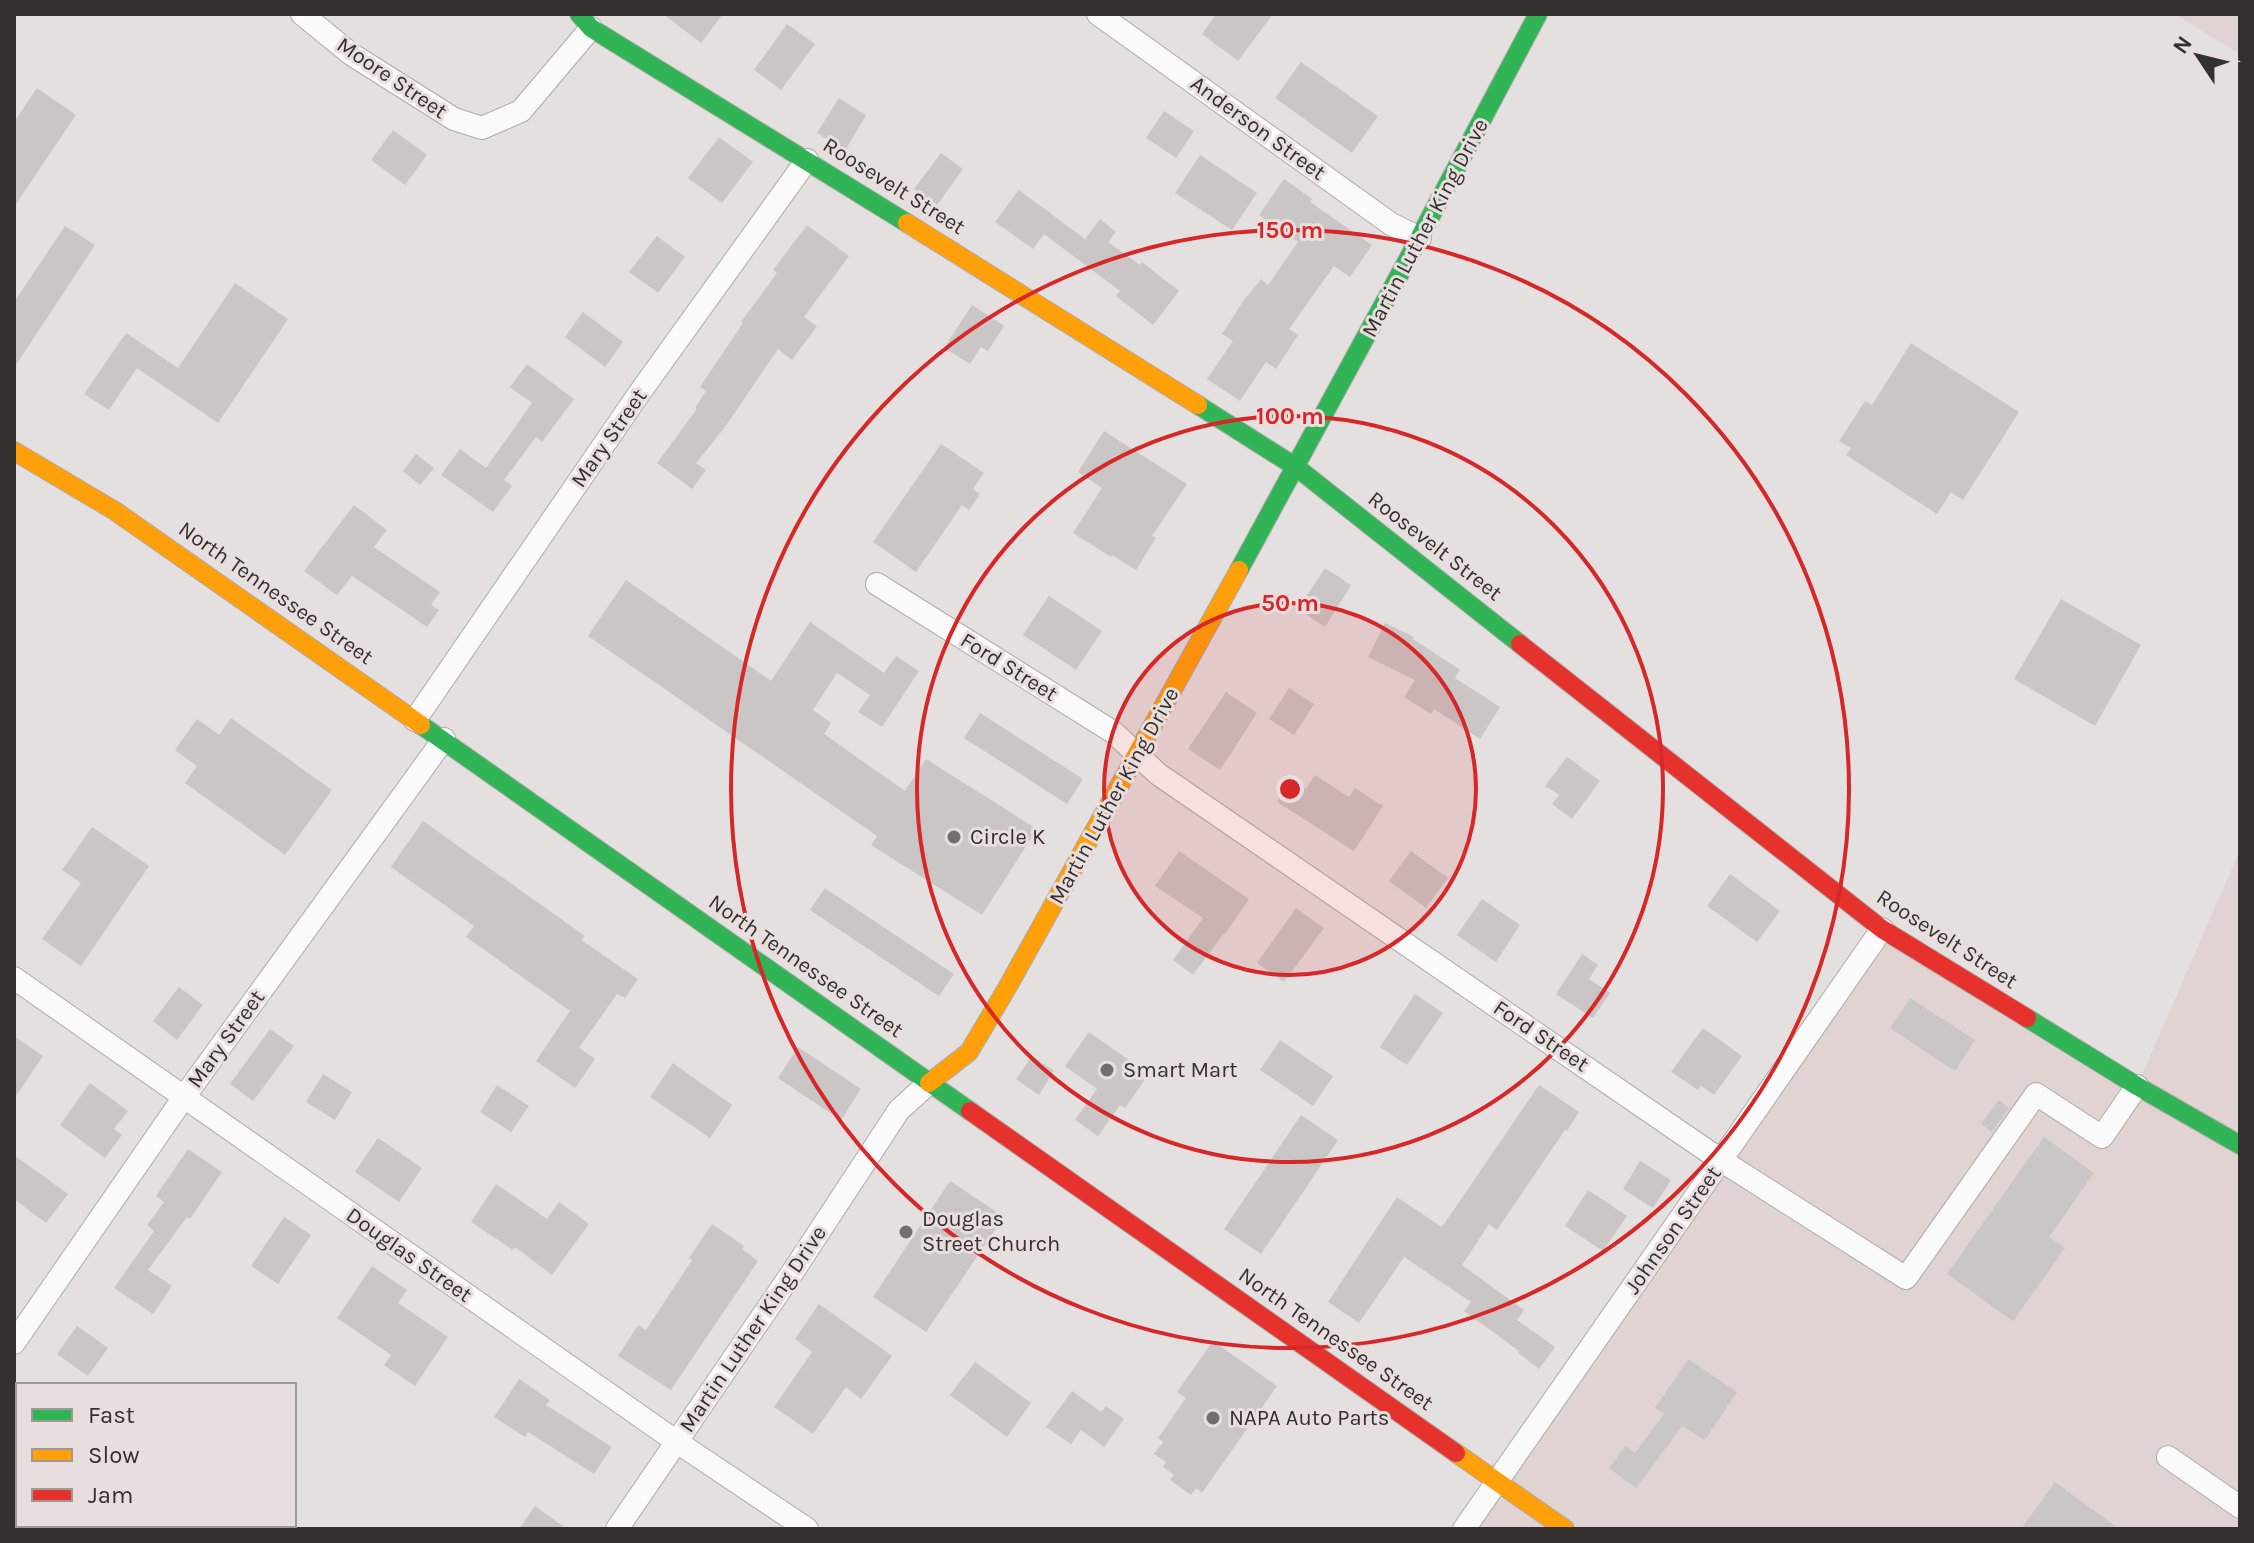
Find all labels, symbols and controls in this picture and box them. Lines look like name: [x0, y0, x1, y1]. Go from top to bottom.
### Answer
north arrow: [2158, 16, 2238, 96]
text: N: [2167, 31, 2198, 59]
street label: Moore Street: [332, 32, 452, 124]
street label: Anderson Street: [1185, 70, 1331, 186]
street label: Martin Luther King Drive: [1356, 114, 1494, 342]
street label: Roosevelt Street: [818, 132, 970, 240]
text: 150 m: [1257, 216, 1323, 244]
street label: Mary Street: [565, 384, 653, 492]
text: 100 m: [1256, 402, 1324, 430]
street label: Roosevelt Street: [1363, 486, 1507, 606]
street label: North Tennessee Street: [174, 516, 378, 670]
text: 50 m: [1261, 589, 1319, 617]
street label: Ford Street: [956, 627, 1062, 707]
street label: Martin Luther King Drive: [1044, 683, 1184, 909]
centre of rings: [1276, 775, 1304, 803]
place label: Circle K: [970, 824, 1045, 850]
marker: Circle K: [945, 828, 963, 846]
street label: Roosevelt Street: [1872, 884, 2022, 994]
street label: North Tennessee Street: [704, 889, 908, 1043]
street label: Mary Street: [182, 985, 270, 1093]
street label: Ford Street: [1488, 995, 1594, 1077]
place label: Smart Mart: [1123, 1057, 1237, 1083]
marker: Smart Mart: [1098, 1061, 1116, 1079]
street label: Johnson Street: [1619, 1161, 1727, 1299]
street label: Douglas Street: [341, 1202, 477, 1308]
place label: Douglas Street Church: [922, 1206, 1060, 1257]
street label: Martin Luther King Drive: [674, 1221, 832, 1437]
marker: Douglas Street Church: [897, 1223, 915, 1241]
street label: North Tennessee Street: [1234, 1262, 1438, 1416]
legend: [16, 1383, 296, 1527]
text: Fast: [88, 1401, 135, 1429]
place label: NAPA Auto Parts: [1229, 1405, 1389, 1431]
marker: NAPA Auto Parts: [1204, 1409, 1222, 1427]
text: Slow: [88, 1441, 140, 1469]
text: Jam: [88, 1481, 133, 1509]

